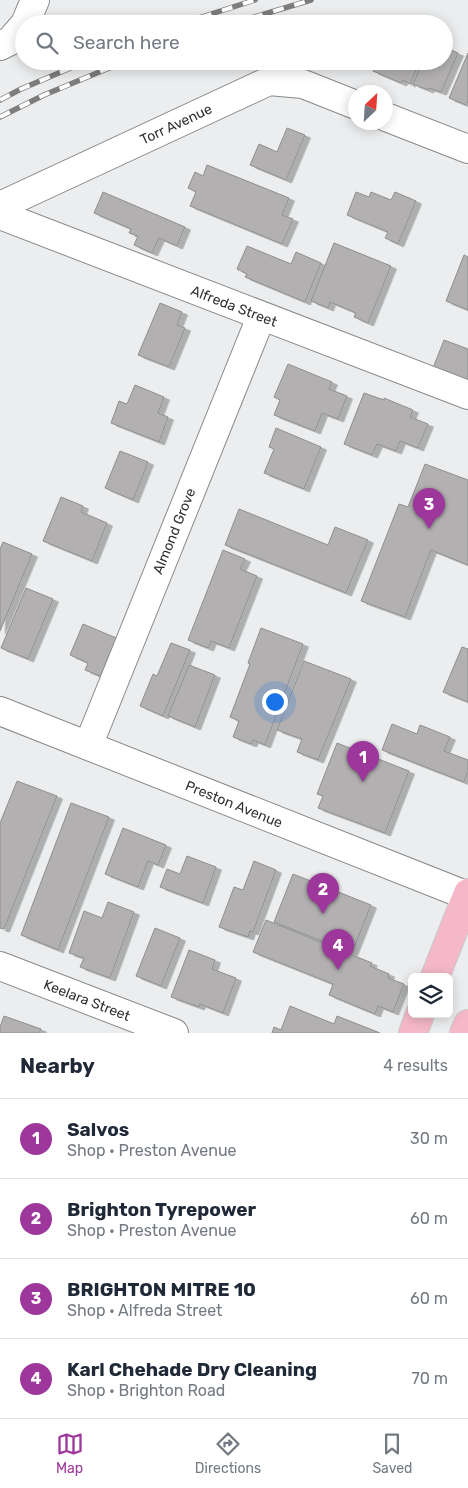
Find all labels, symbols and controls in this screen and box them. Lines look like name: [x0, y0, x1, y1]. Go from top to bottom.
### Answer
search box: [15, 15, 453, 70]
icon: search: [33, 29, 61, 57]
text: Search here: [73, 31, 180, 54]
north arrow: [348, 85, 393, 130]
street label: Torr Avenue: [138, 100, 215, 148]
street label: Alfreda Street: [188, 282, 280, 331]
street label: Almond Grove: [149, 486, 200, 577]
pin: 3: [413, 488, 445, 529]
your location: [262, 689, 288, 715]
pin: 1: [347, 741, 379, 782]
street label: Preston Avenue: [183, 777, 285, 832]
pin: 2: [307, 873, 339, 914]
pin: 4: [322, 929, 354, 970]
map controls: [408, 973, 453, 1018]
button: layers: [408, 973, 453, 1018]
street label: Keelara Street: [41, 976, 133, 1025]
text: Nearby: [20, 1053, 95, 1078]
text: 4 results: [383, 1056, 448, 1075]
text: Salvos: [67, 1118, 129, 1141]
text: 1: [32, 1129, 40, 1148]
text: 30 m: [410, 1129, 448, 1148]
text: Shop · Preston Avenue: [67, 1141, 237, 1160]
text: Brighton Tyrepower: [67, 1198, 256, 1221]
text: 2: [31, 1209, 41, 1228]
text: 60 m: [410, 1209, 448, 1228]
text: Shop · Preston Avenue: [67, 1221, 237, 1240]
text: BRIGHTON MITRE 10: [67, 1278, 256, 1301]
text: 3: [31, 1289, 41, 1308]
text: 60 m: [410, 1289, 448, 1308]
text: Shop · Alfreda Street: [67, 1301, 222, 1320]
text: Karl Chehade Dry Cleaning: [67, 1358, 317, 1381]
text: 4: [31, 1369, 41, 1388]
text: 70 m: [411, 1369, 448, 1388]
text: Shop · Brighton Road: [67, 1381, 225, 1400]
tab: Map: [56, 1430, 84, 1477]
tab: Directions: [195, 1430, 261, 1477]
tab: Saved: [372, 1430, 412, 1477]

